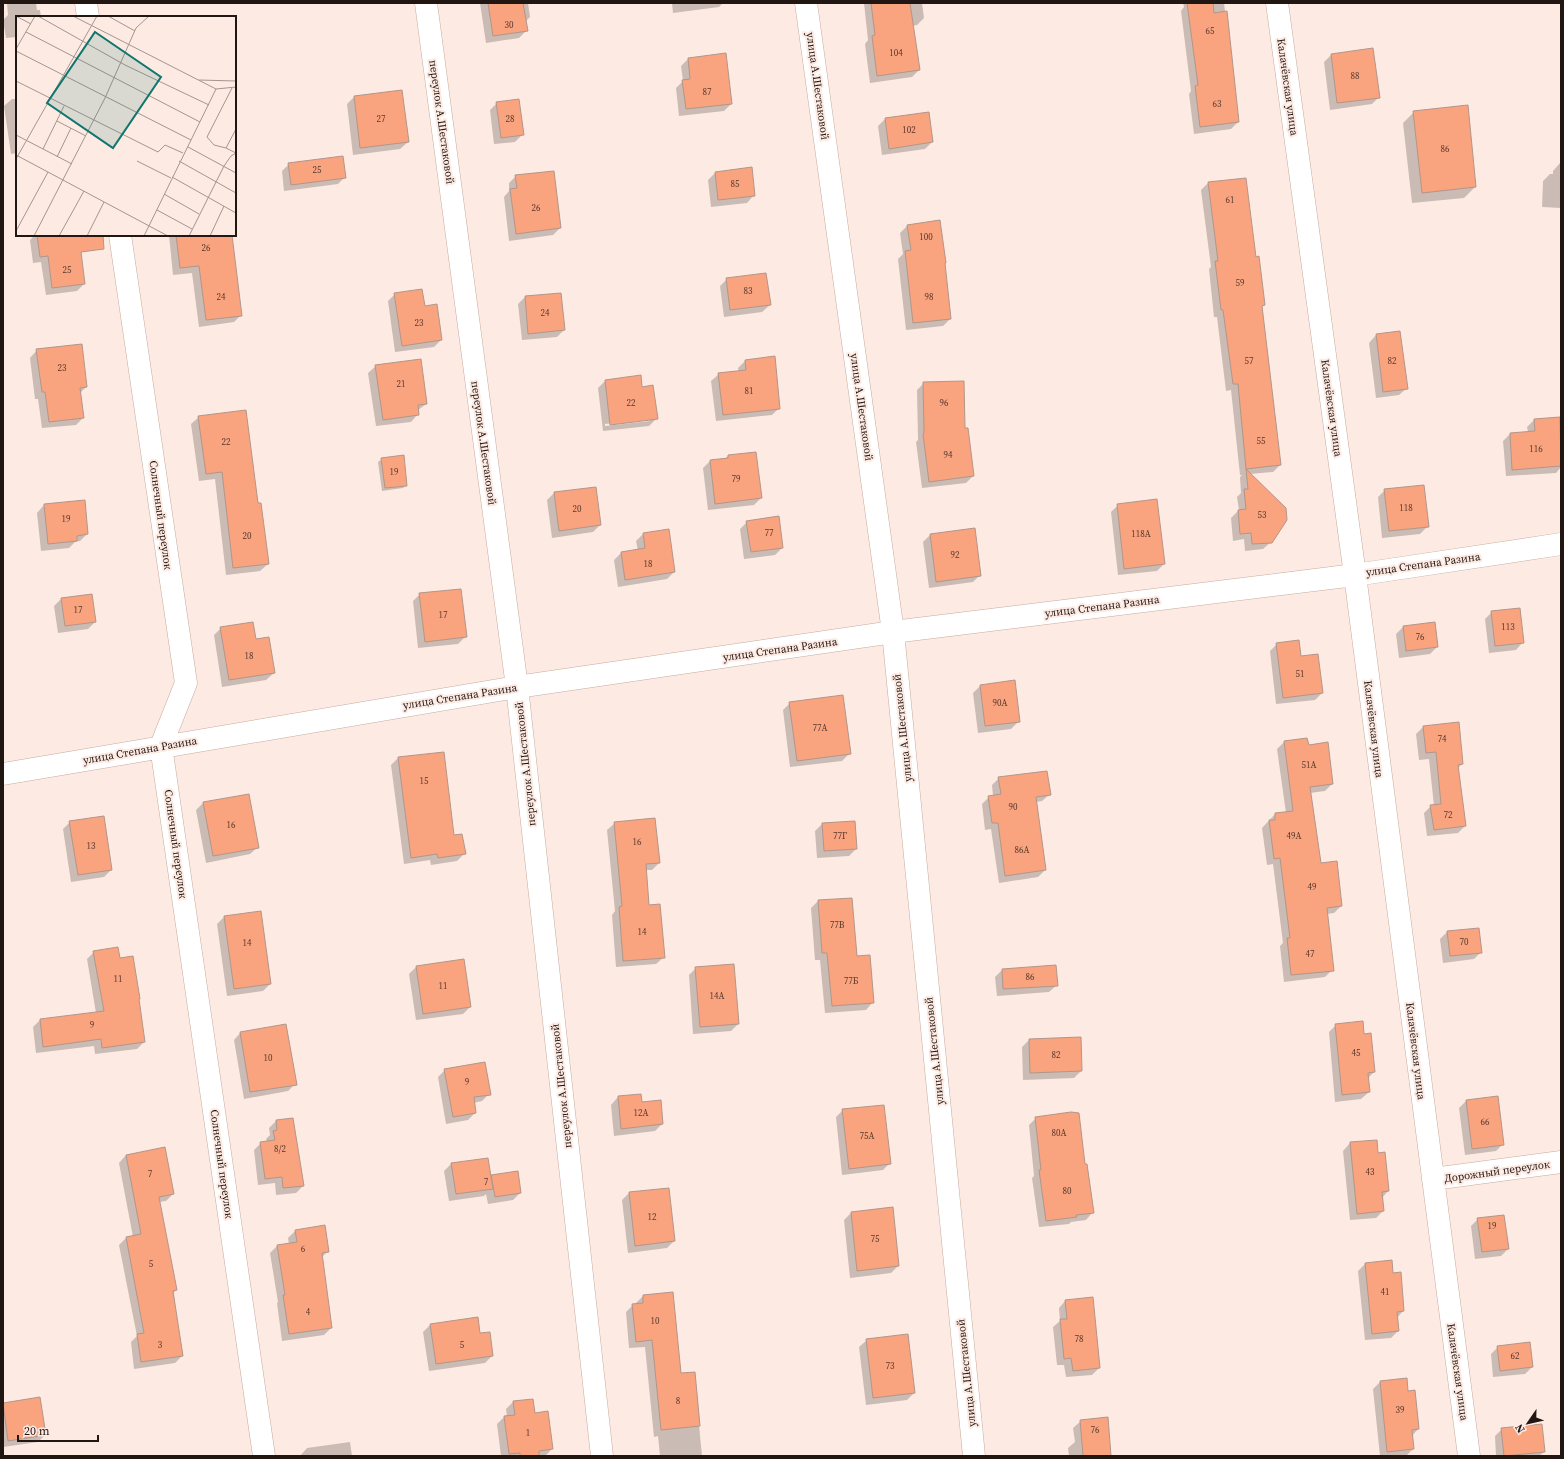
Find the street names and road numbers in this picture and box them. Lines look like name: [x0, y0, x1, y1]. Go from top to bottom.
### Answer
street label: улица А.Шестаковой: [803, 31, 832, 141]
street label: Калачёвская улица: [1273, 38, 1302, 137]
street label: переулок А.Шестаковой: [425, 59, 458, 185]
street label: улица А.Шестаковой: [847, 352, 876, 462]
street label: Калачёвская улица: [1317, 359, 1346, 458]
street label: переулок А.Шестаковой: [467, 380, 500, 506]
street label: Солнечный переулок: [145, 460, 176, 571]
street label: улица Степана Разина: [1365, 549, 1482, 580]
street label: улица Степана Разина: [1044, 592, 1161, 621]
street label: улица Степана Разина: [722, 634, 839, 665]
street label: улица А.Шестаковой: [889, 673, 916, 783]
street label: улица Степана Разина: [402, 680, 519, 713]
street label: Калачёвская улица: [1360, 680, 1387, 779]
street label: переулок А.Шестаковой: [512, 701, 539, 827]
street label: улица Степана Разина: [82, 733, 199, 768]
street label: Солнечный переулок: [160, 789, 191, 900]
street label: улица А.Шестаковой: [921, 996, 948, 1106]
street label: Калачёвская улица: [1402, 1002, 1429, 1101]
street label: переулок А.Шестаковой: [548, 1023, 575, 1149]
street label: Солнечный переулок: [206, 1109, 237, 1220]
street label: Дорожный переулок: [1443, 1157, 1551, 1186]
street label: улица А.Шестаковой: [953, 1318, 980, 1428]
street label: Калачёвская улица: [1443, 1323, 1472, 1422]

